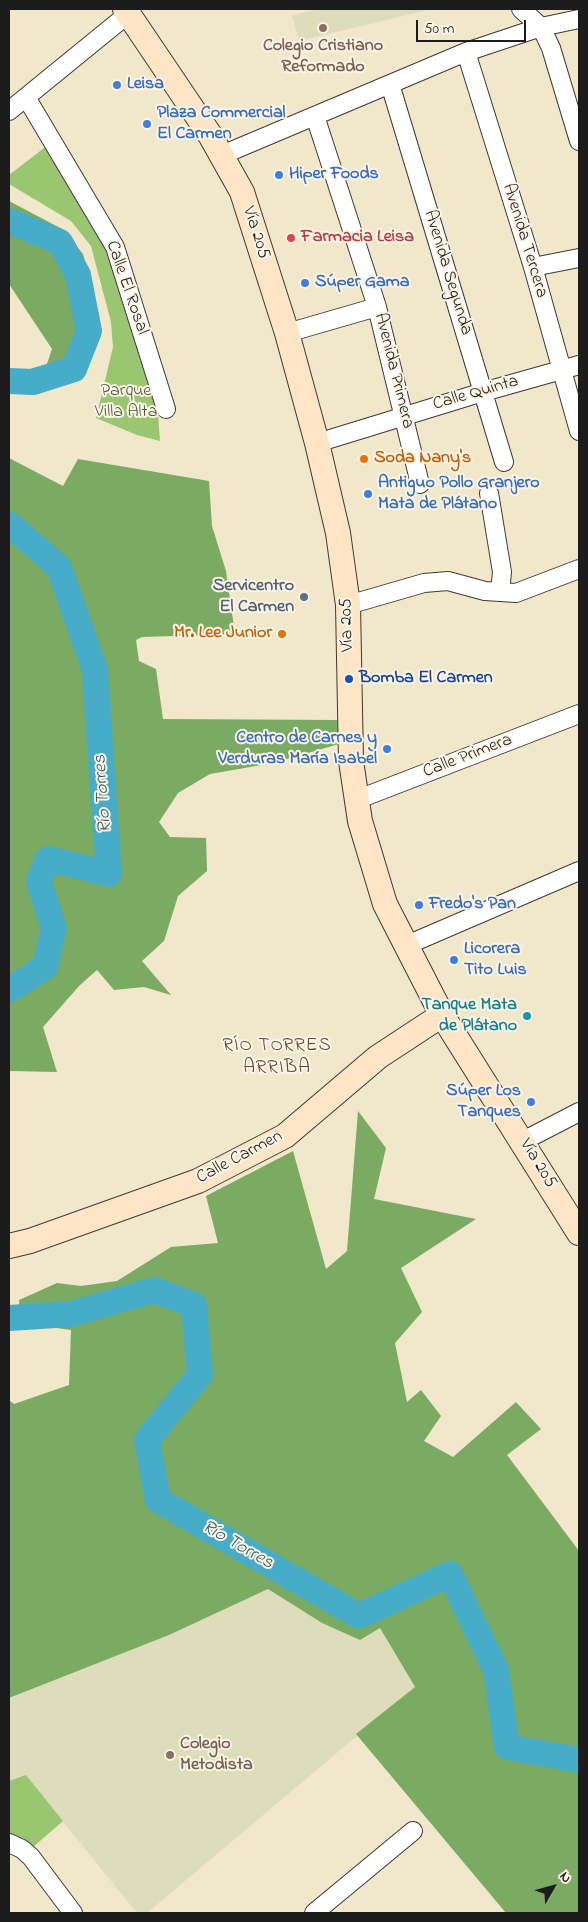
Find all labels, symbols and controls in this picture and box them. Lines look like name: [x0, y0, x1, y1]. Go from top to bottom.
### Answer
scale bar: [418, 10, 528, 42]
text: 50 m: [424, 18, 454, 40]
marker: Colegio Cristiano Reformado: [317, 22, 329, 34]
place label: Colegio Cristiano Reformado: [263, 36, 383, 78]
place label: Leisa: [127, 74, 164, 96]
marker: Leisa: [111, 79, 123, 91]
place label: Plaza Commercial El Carmen: [157, 103, 286, 146]
marker: Plaza Commercial El Carmen: [141, 118, 153, 130]
place label: Hiper Foods: [289, 164, 379, 186]
marker: Hiper Foods: [273, 169, 285, 181]
street label: Avenida Tercera: [496, 181, 552, 301]
street label: Vía 205: [236, 204, 274, 262]
street label: Avenida Segunda: [418, 208, 476, 338]
place label: Farmacia Leisa: [301, 227, 414, 249]
marker: Farmacia Leisa: [285, 232, 297, 244]
street label: Calle El Rosal: [100, 238, 152, 338]
place label: Súper Gama: [315, 272, 409, 294]
marker: Súper Gama: [299, 277, 311, 289]
street label: Avenida Primera: [368, 311, 418, 431]
street label: Calle Quinta: [431, 372, 521, 416]
park label: Parque Villa Alta: [95, 381, 157, 424]
place label: Soda Nany's: [374, 448, 471, 470]
marker: Soda Nany's: [358, 453, 370, 465]
place label: Antiguo Pollo Granjero Mata de Plátano: [378, 473, 540, 516]
marker: Antiguo Pollo Granjero Mata de Plátano: [362, 488, 374, 500]
place label: Servicentro El Carmen: [213, 576, 294, 618]
marker: Servicentro El Carmen: [298, 591, 310, 603]
street label: Vía 205: [336, 598, 360, 652]
place label: Mr. Lee Junior: [174, 623, 272, 645]
marker: Mr. Lee Junior: [276, 628, 288, 640]
place label: Bomba El Carmen: [359, 668, 493, 690]
marker: Bomba El Carmen: [343, 673, 355, 685]
place label: Centro de Carnes y Verduras María Isabel: [218, 728, 377, 771]
street label: Calle Primera: [420, 730, 516, 784]
marker: Centro de Carnes y Verduras María Isabel: [381, 743, 393, 755]
water label: Río Torres: [90, 754, 118, 834]
place label: Fredo's Pan: [429, 894, 516, 916]
marker: Fredo's Pan: [413, 899, 425, 911]
place label: Licorera Tito Luis: [464, 939, 527, 982]
marker: Licorera Tito Luis: [448, 954, 460, 966]
place label: Tanque Mata de Plátano: [421, 995, 517, 1038]
marker: Tanque Mata de Plátano: [521, 1010, 533, 1022]
district label: RÍO TORRES ARRIBA: [221, 1036, 333, 1080]
place label: Súper Los Tanques: [446, 1081, 521, 1124]
marker: Súper Los Tanques: [525, 1096, 537, 1108]
street label: Calle Carmen: [193, 1126, 287, 1190]
street label: Vía 205: [514, 1135, 560, 1193]
water label: Río Torres: [197, 1516, 277, 1576]
place label: Colegio Metodista: [180, 1734, 253, 1776]
marker: Colegio Metodista: [164, 1749, 176, 1761]
north arrow: [528, 1862, 578, 1912]
text: N: [554, 1867, 576, 1888]

